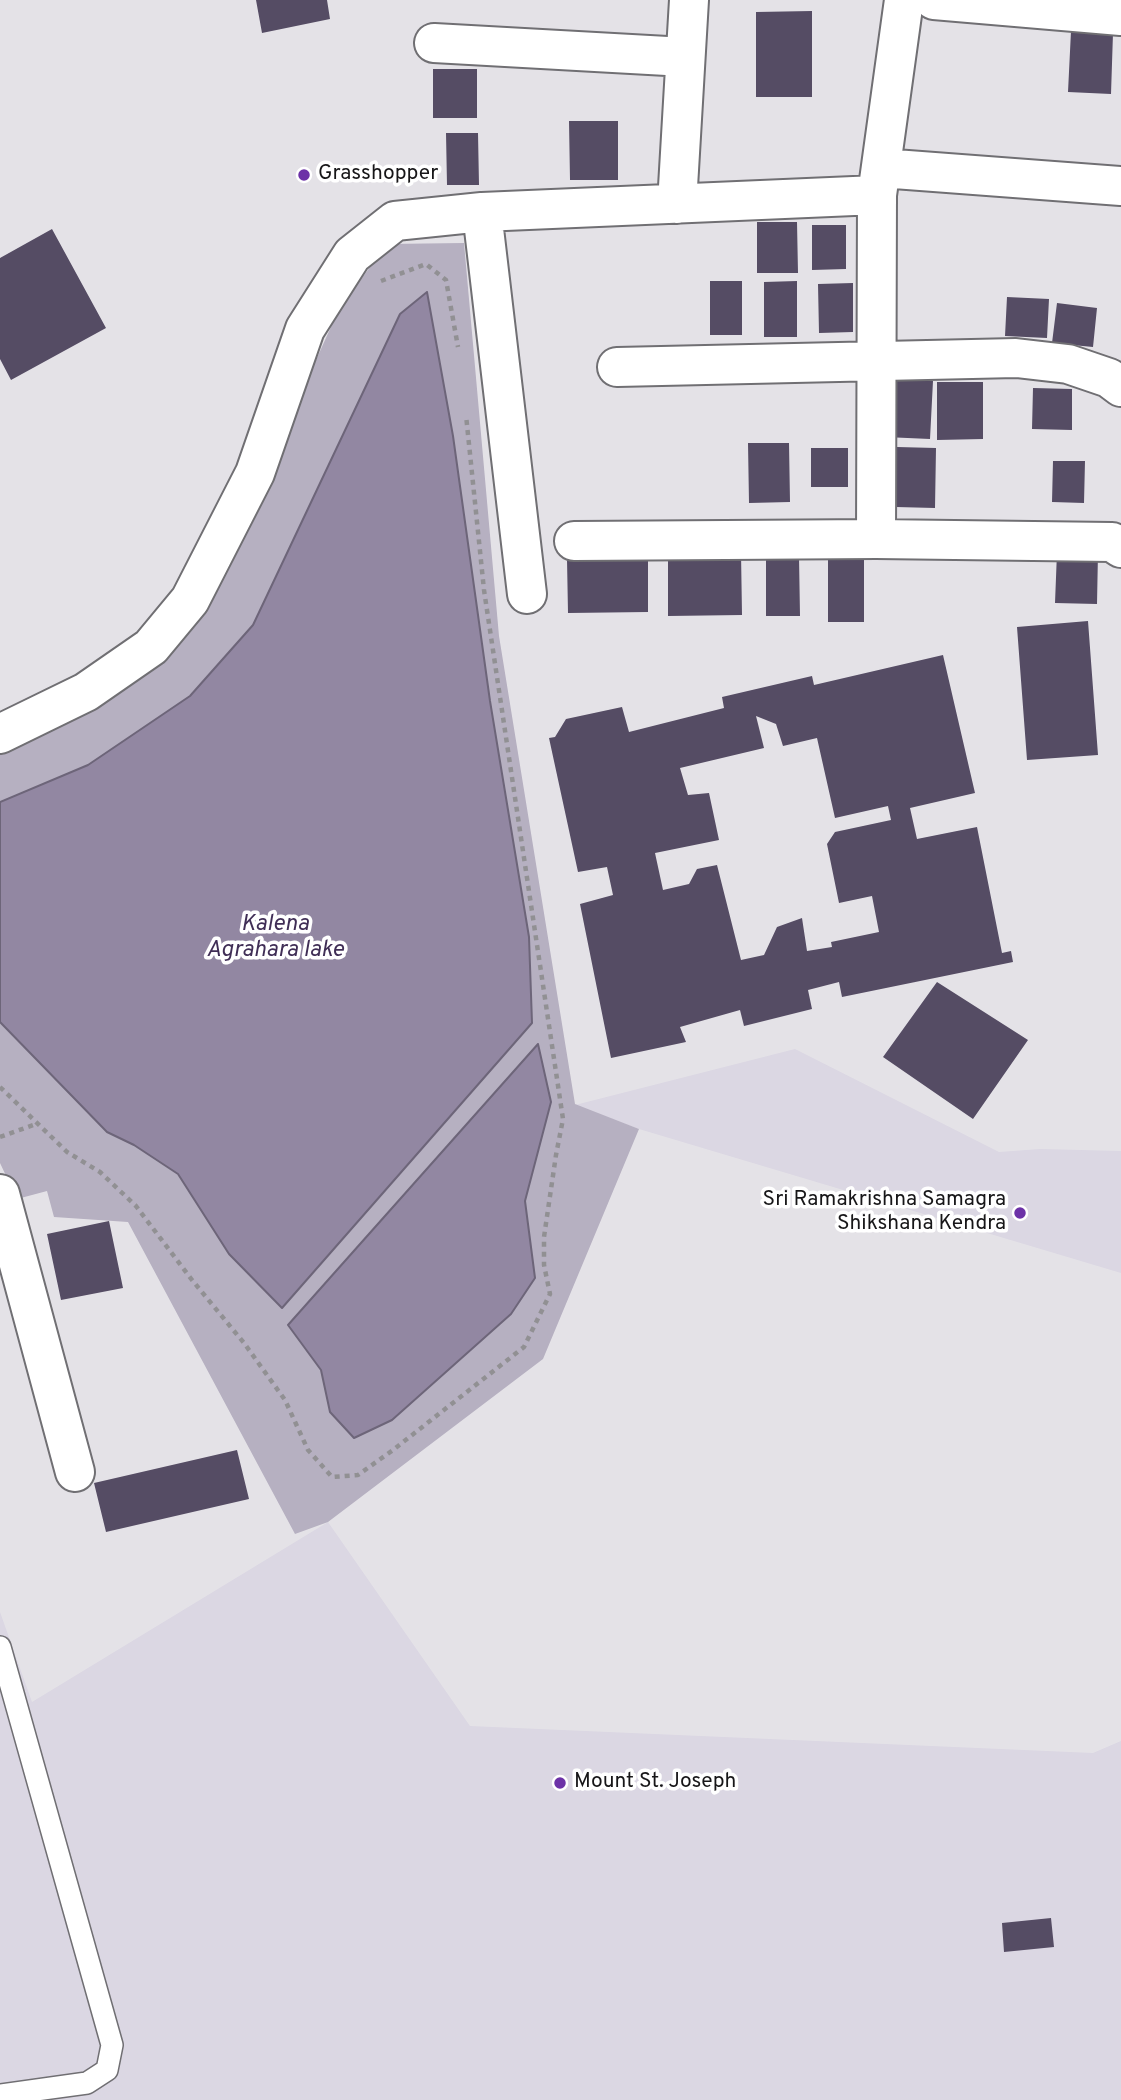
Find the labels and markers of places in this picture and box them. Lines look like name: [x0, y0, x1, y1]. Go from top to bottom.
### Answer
place label: Grasshopper: [318, 162, 438, 188]
marker: Grasshopper: [296, 167, 312, 183]
place label: Sri Ramakrishna Samagra Shikshana Kendra: [763, 1188, 1006, 1238]
marker: Sri Ramakrishna Samagra Shikshana Kendra: [1012, 1205, 1028, 1221]
place label: Mount St. Joseph: [574, 1770, 736, 1796]
marker: Mount St. Joseph: [552, 1775, 568, 1791]

